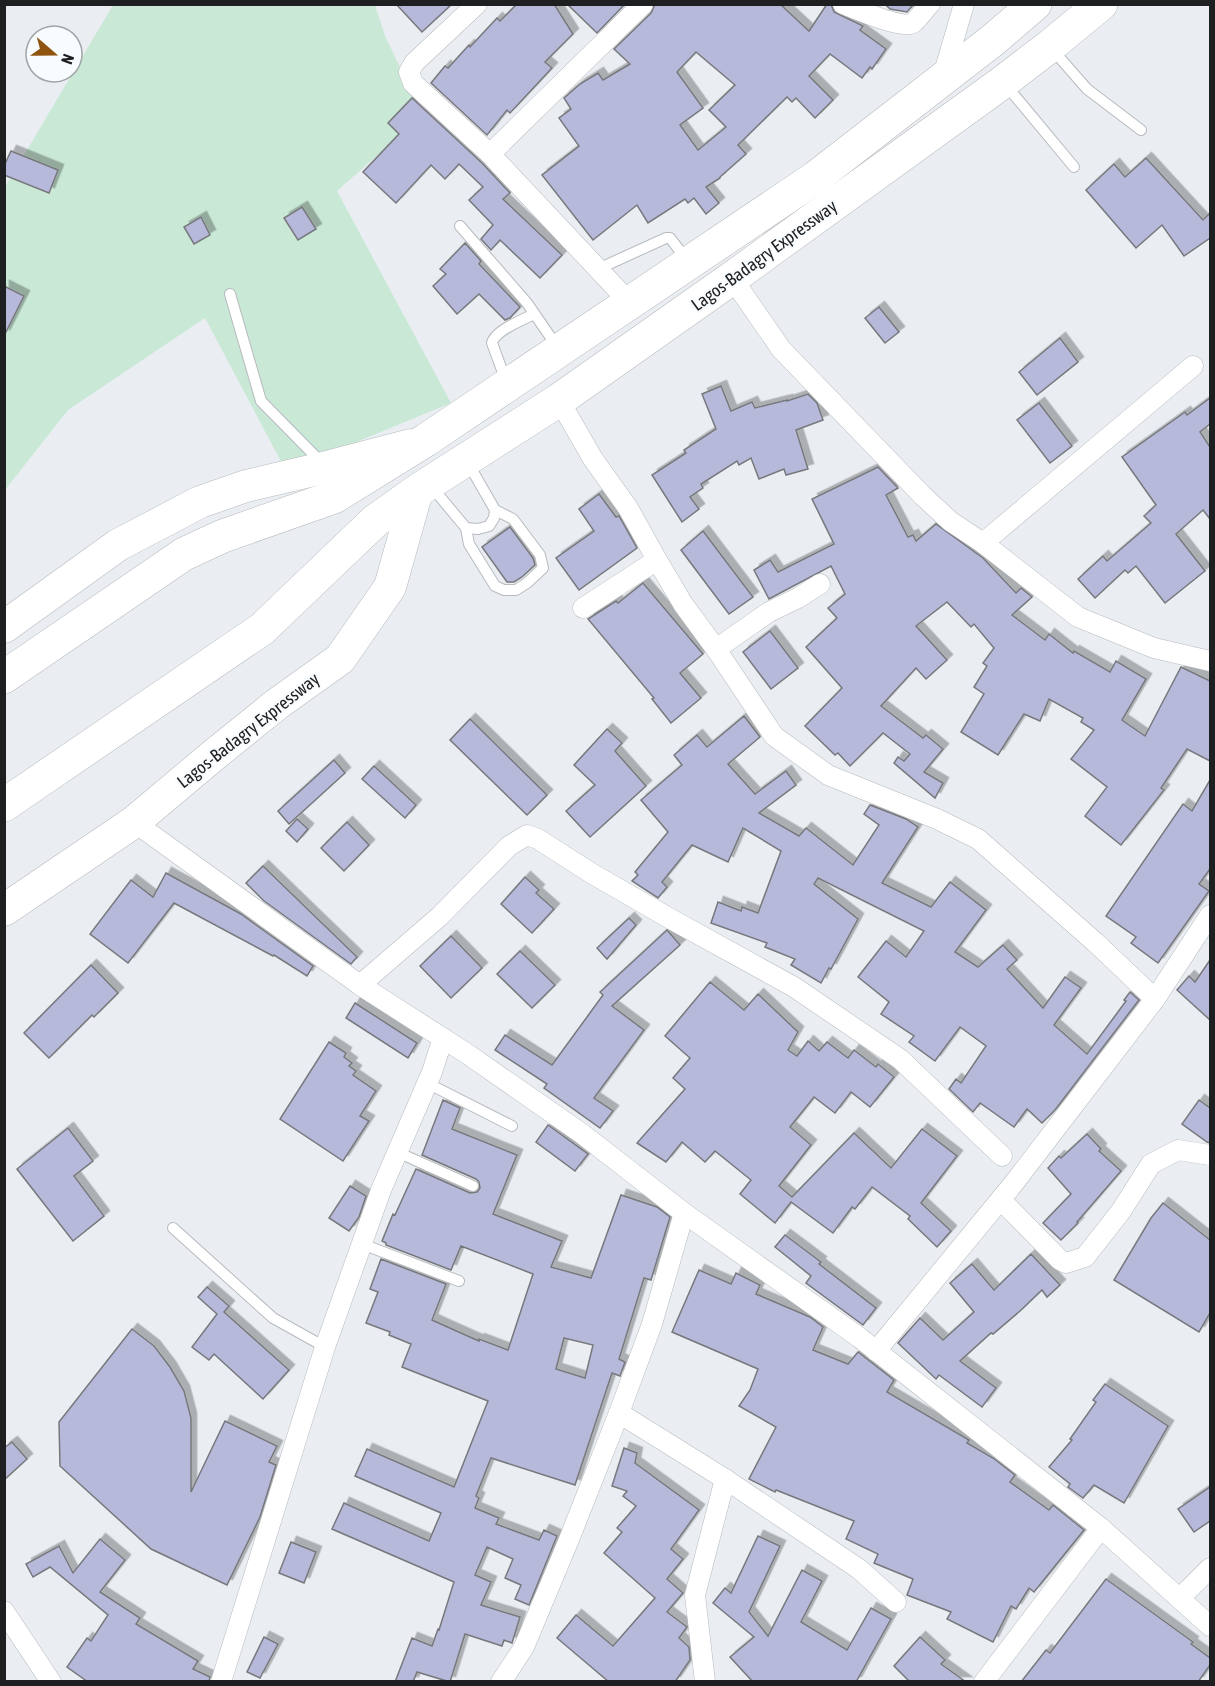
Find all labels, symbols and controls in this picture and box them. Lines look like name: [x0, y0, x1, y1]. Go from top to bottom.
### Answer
north arrow: [24, 24, 84, 84]
text: N: [58, 52, 78, 67]
street label: Lagos-Badagry Expressway: [687, 195, 841, 315]
street label: Lagos-Badagry Expressway: [173, 668, 323, 792]

